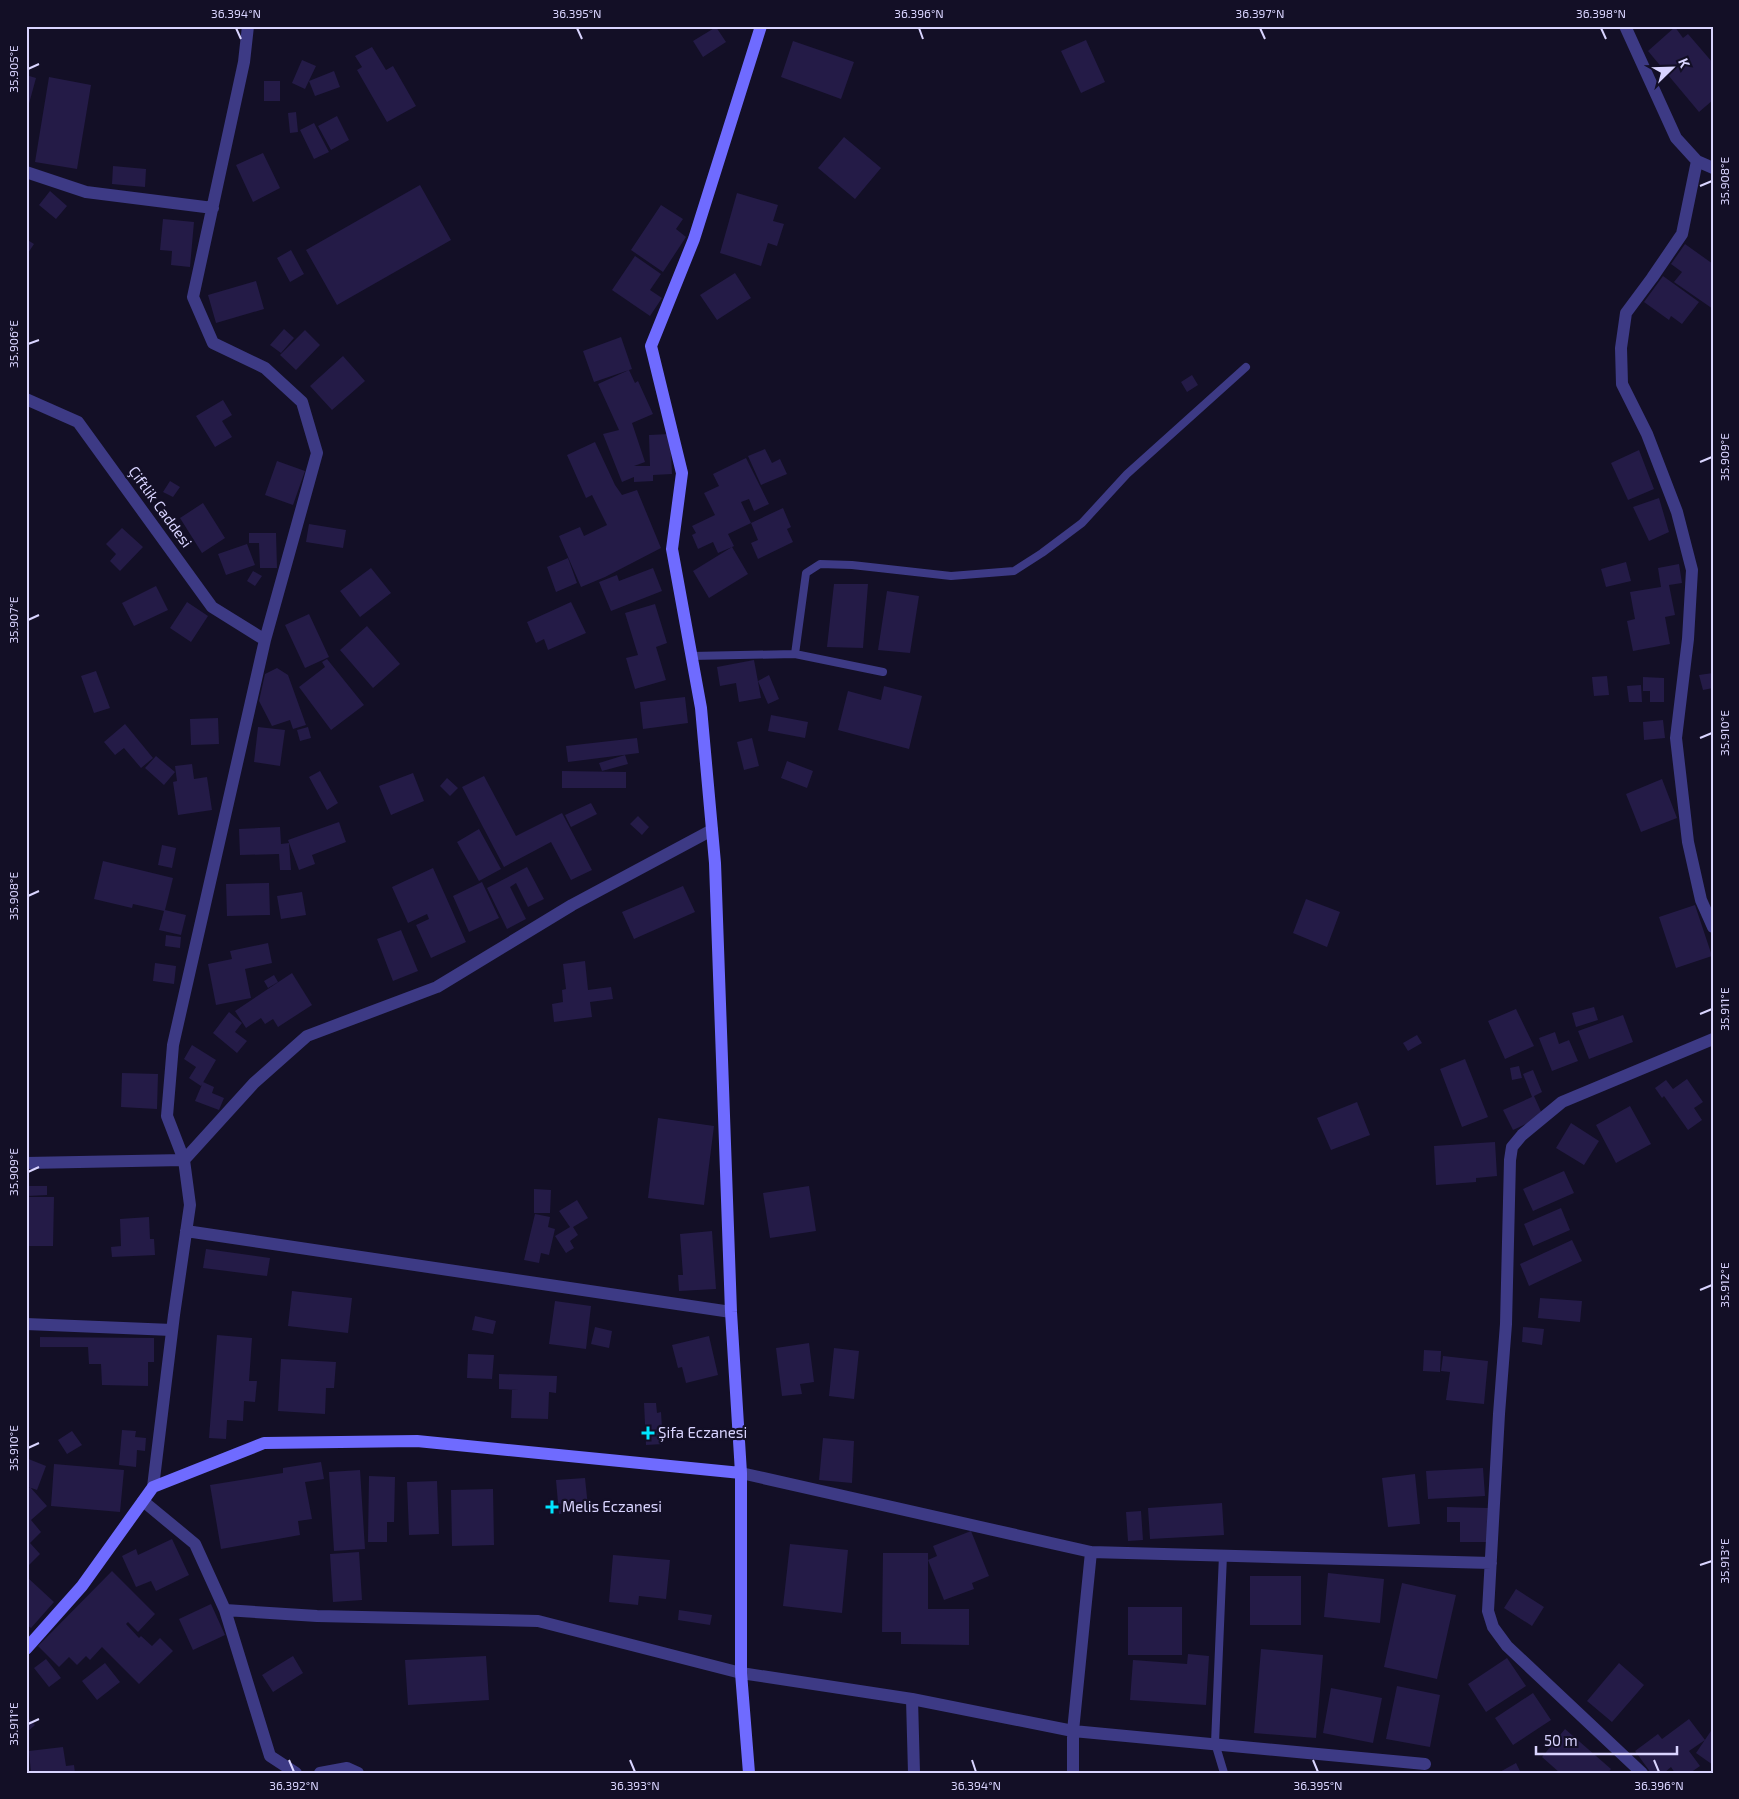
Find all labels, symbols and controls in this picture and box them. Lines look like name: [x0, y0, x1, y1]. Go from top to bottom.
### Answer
text: 36.394°N: [211, 6, 261, 20]
text: 36.395°N: [552, 6, 602, 20]
text: 36.396°N: [894, 6, 944, 20]
text: 36.397°N: [1236, 6, 1284, 20]
text: 36.398°N: [1576, 6, 1626, 20]
north arrow: [1646, 42, 1696, 92]
text: 35.905°E: [6, 45, 20, 93]
text: K: [1675, 55, 1694, 70]
text: 35.908°E: [1717, 157, 1731, 205]
text: 35.906°E: [6, 320, 20, 368]
text: 35.909°E: [1717, 433, 1731, 481]
street label: Çiftlik Caddesi: [124, 462, 196, 551]
text: 35.907°E: [6, 596, 20, 644]
text: 35.910°E: [1717, 710, 1731, 756]
text: 35.908°E: [6, 872, 20, 920]
text: 35.911°E: [1717, 987, 1731, 1031]
text: 35.909°E: [6, 1148, 20, 1196]
text: 35.912°E: [1717, 1262, 1731, 1308]
place label: Şifa Eczanesi: [658, 1423, 747, 1442]
text: 35.910°E: [6, 1425, 20, 1471]
marker: Şifa Eczanesi: [642, 1427, 654, 1439]
place label: Melis Eczanesi: [562, 1497, 662, 1515]
marker: Melis Eczanesi: [546, 1501, 558, 1513]
text: 35.913°E: [1717, 1538, 1731, 1584]
text: 35.911°E: [6, 1702, 20, 1746]
scale bar: [1536, 1724, 1678, 1756]
text: 50 m: [1544, 1731, 1578, 1749]
text: 36.392°N: [269, 1778, 319, 1792]
text: 36.393°N: [610, 1778, 660, 1792]
text: 36.394°N: [951, 1778, 1001, 1792]
text: 36.395°N: [1293, 1778, 1343, 1792]
text: 36.396°N: [1634, 1778, 1684, 1792]

